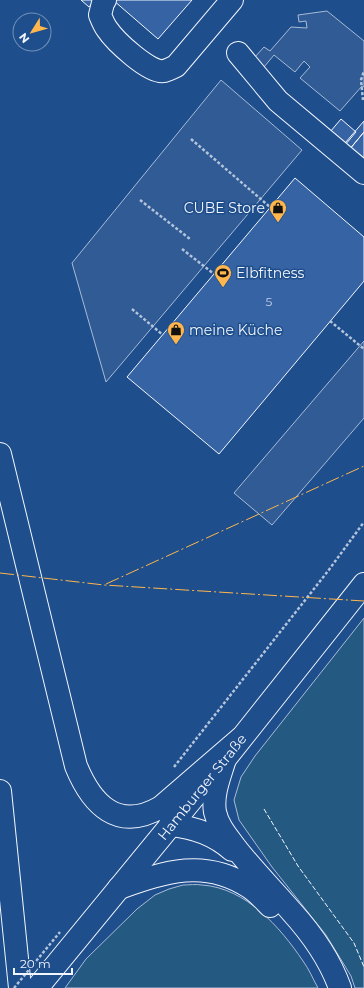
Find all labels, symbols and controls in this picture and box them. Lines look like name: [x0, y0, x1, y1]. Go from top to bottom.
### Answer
north arrow: [12, 12, 52, 52]
text: N: [16, 30, 32, 46]
shop icon: CUBE Store: [268, 198, 288, 223]
place label: CUBE Store: [184, 199, 265, 217]
sports icon: Elbfitness: [213, 263, 233, 288]
place label: Elbfitness: [236, 264, 305, 282]
house number: 5: [266, 294, 273, 309]
shop icon: meine Küche: [166, 320, 186, 345]
place label: meine Küche: [189, 321, 282, 339]
street label: Hamburger Straße: [154, 730, 250, 844]
scale bar: [14, 950, 72, 976]
text: 20 m: [20, 956, 51, 971]

